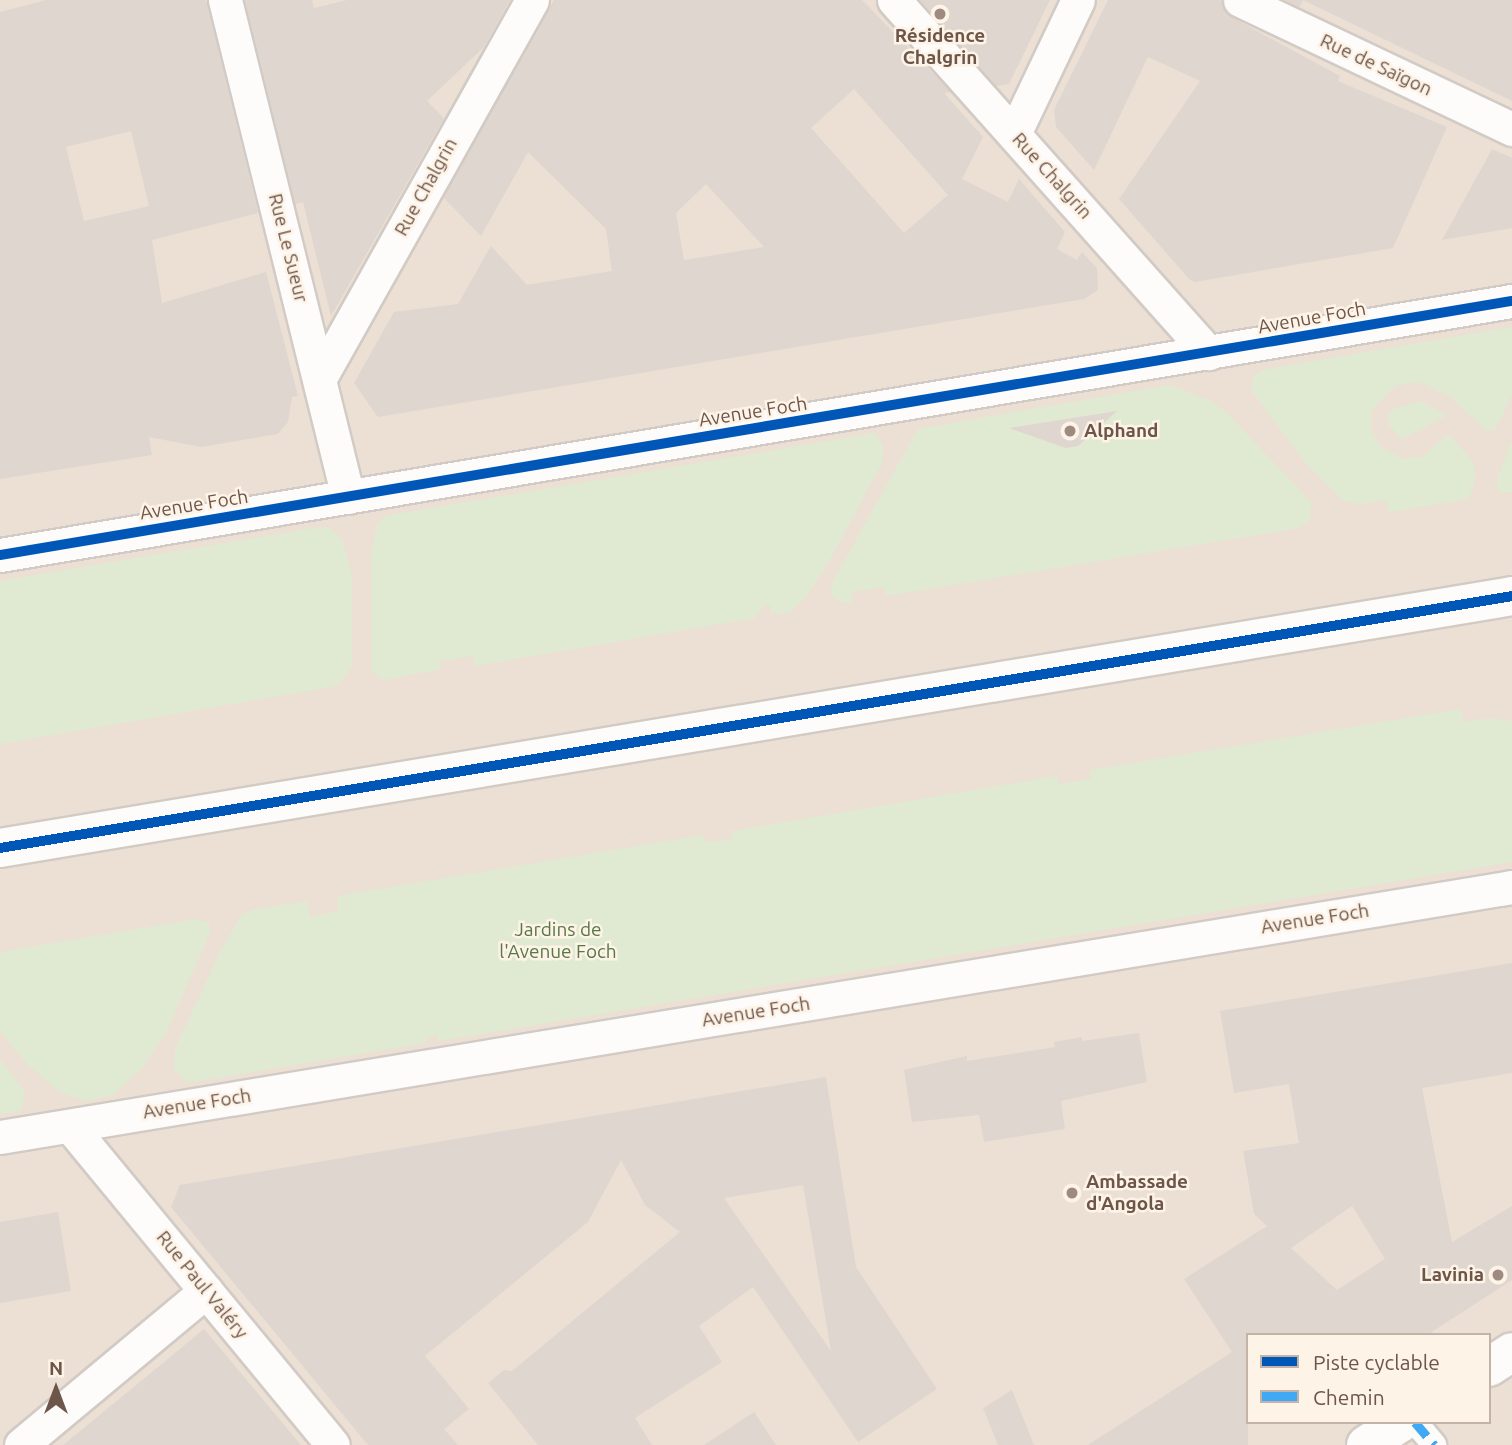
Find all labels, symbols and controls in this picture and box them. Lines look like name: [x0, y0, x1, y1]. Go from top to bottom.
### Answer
marker: Résidence Chalgrin: [932, 6, 948, 22]
place label: Résidence Chalgrin: [895, 25, 985, 69]
street label: Rue de Saïgon: [1316, 29, 1436, 101]
street label: Rue Chalgrin: [1007, 128, 1097, 224]
street label: Rue Chalgrin: [390, 134, 462, 240]
street label: Rue Le Sueur: [263, 191, 313, 305]
street label: Avenue Foch: [1256, 297, 1368, 339]
street label: Avenue Foch: [697, 392, 809, 432]
place label: Alphand: [1084, 420, 1158, 442]
marker: Alphand: [1062, 423, 1078, 439]
street label: Avenue Foch: [138, 485, 250, 525]
street label: Avenue Foch: [1259, 899, 1371, 939]
park label: Jardins de l'Avenue Foch: [499, 919, 617, 963]
street label: Avenue Foch: [700, 992, 812, 1032]
street label: Avenue Foch: [141, 1084, 253, 1124]
place label: Ambassade d'Angola: [1086, 1171, 1188, 1215]
marker: Ambassade d'Angola: [1064, 1185, 1080, 1201]
street label: Rue Paul Valéry: [151, 1226, 253, 1344]
place label: Lavinia: [1421, 1264, 1484, 1286]
marker: Lavinia: [1490, 1267, 1506, 1283]
legend: [1246, 1333, 1491, 1424]
text: Piste cyclable: [1313, 1350, 1440, 1374]
north arrow: [21, 1354, 91, 1424]
text: N: [49, 1357, 63, 1379]
text: Chemin: [1313, 1385, 1385, 1409]

